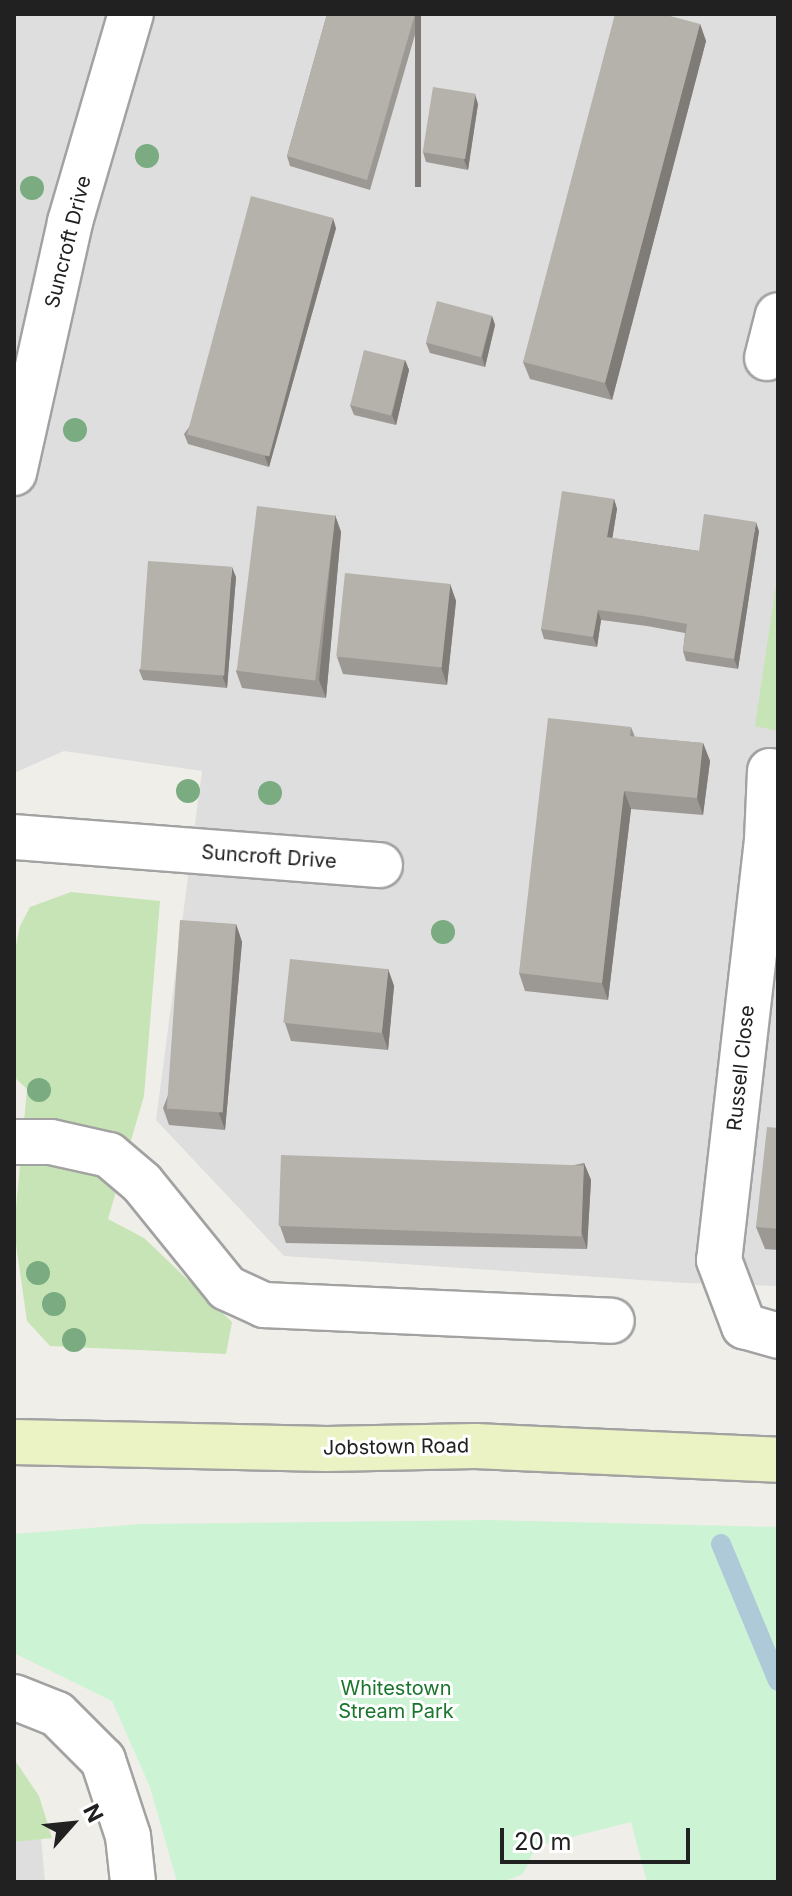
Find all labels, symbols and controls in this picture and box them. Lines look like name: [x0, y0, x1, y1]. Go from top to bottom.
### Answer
street label: Suncroft Drive: [40, 173, 96, 311]
street label: Suncroft Drive: [201, 840, 337, 874]
street label: Russell Close: [722, 1004, 760, 1132]
street label: Jobstown Road: [323, 1434, 469, 1460]
park label: Whitestown Stream Park: [338, 1677, 454, 1724]
north arrow: [32, 1784, 112, 1864]
text: N: [78, 1800, 109, 1826]
scale bar: [504, 1812, 694, 1862]
text: 20 m: [514, 1827, 572, 1856]

